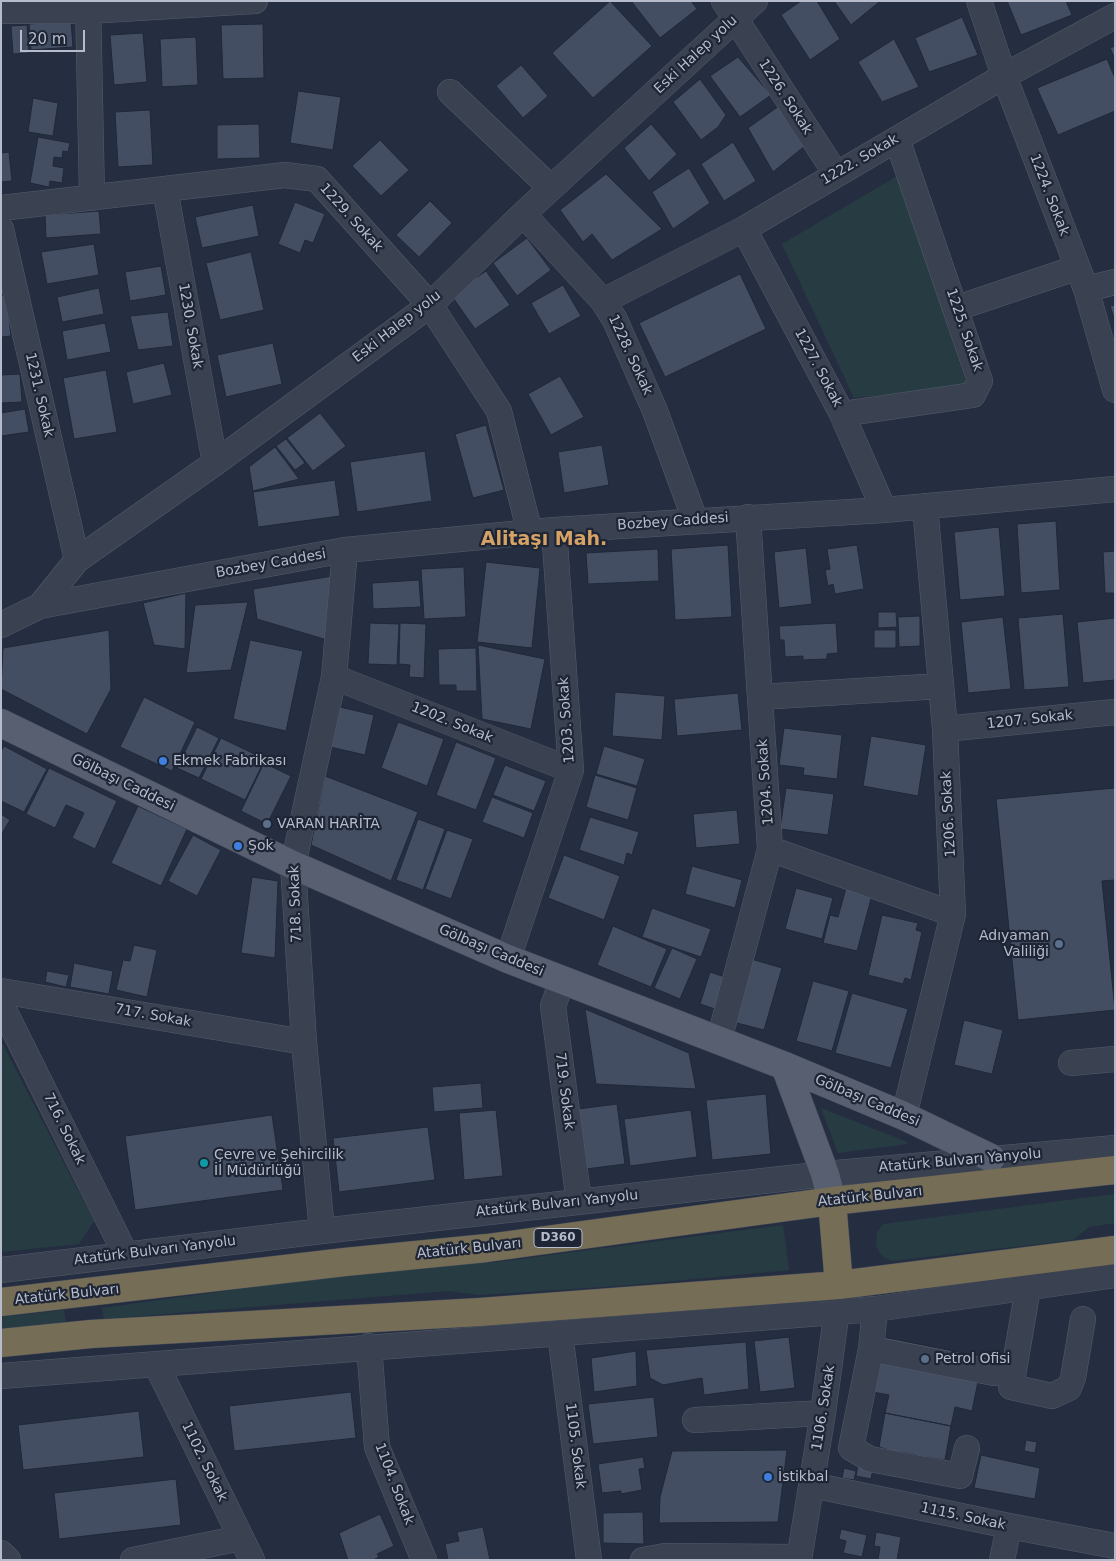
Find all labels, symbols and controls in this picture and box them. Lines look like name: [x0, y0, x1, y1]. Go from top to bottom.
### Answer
street label: Eski Halep yolu: [651, 12, 741, 98]
scale bar: [22, 20, 88, 52]
text: 20 m: [28, 30, 66, 48]
street label: 1226. Sokak: [754, 56, 816, 138]
street label: 1222. Sokak: [818, 131, 902, 189]
street label: 1224. Sokak: [1026, 152, 1072, 238]
street label: 1229. Sokak: [316, 180, 386, 256]
street label: 1230. Sokak: [174, 282, 206, 370]
street label: 1225. Sokak: [942, 286, 986, 374]
street label: Eski Halep yolu: [350, 287, 444, 367]
street label: 1228. Sokak: [604, 312, 656, 398]
street label: 1227. Sokak: [790, 326, 846, 410]
street label: 1231. Sokak: [21, 351, 57, 439]
street label: Bozbey Caddesi: [617, 510, 729, 534]
district label: Alitaşı Mah.: [481, 529, 607, 551]
street label: Bozbey Caddesi: [215, 546, 327, 582]
street label: 1203. Sokak: [556, 676, 578, 764]
street label: 1202. Sokak: [409, 699, 495, 747]
street label: 1207. Sokak: [986, 707, 1074, 733]
street label: 1204. Sokak: [755, 738, 777, 826]
street label: Gölbaşı Caddesi: [69, 751, 177, 815]
place label: Ekmek Fabrikası: [173, 753, 286, 769]
marker: Ekmek Fabrikası: [157, 755, 169, 767]
street label: 1206. Sokak: [938, 770, 960, 858]
place label: VARAN HARİTA: [277, 816, 380, 832]
marker: VARAN HARİTA: [261, 818, 273, 830]
place label: Şok: [248, 838, 274, 854]
marker: Şok: [232, 840, 244, 852]
street label: 718. Sokak: [286, 865, 306, 943]
street label: Gölbaşı Caddesi: [436, 921, 546, 981]
place label: Adıyaman Valiliği: [979, 928, 1049, 960]
marker: Adıyaman Valiliği: [1053, 938, 1065, 950]
street label: 717. Sokak: [113, 1001, 193, 1031]
street label: 719. Sokak: [551, 1051, 577, 1131]
street label: Gölbaşı Caddesi: [812, 1071, 922, 1131]
street label: 716. Sokak: [39, 1090, 89, 1168]
street label: Atatürk Bulvarı Yanyolu: [878, 1146, 1042, 1176]
place label: Çevre ve Şehircilik İl Müdürlüğü: [214, 1147, 344, 1180]
marker: Çevre ve Şehircilik İl Müdürlüğü: [198, 1157, 210, 1169]
street label: Atatürk Bulvarı: [817, 1183, 923, 1211]
street label: Atatürk Bulvarı Yanyolu: [475, 1187, 639, 1221]
road number: D360: [534, 1228, 582, 1248]
street label: Atatürk Bulvarı Yanyolu: [73, 1233, 237, 1269]
street label: Atatürk Bulvarı: [416, 1235, 522, 1263]
street label: Atatürk Bulvarı: [14, 1281, 120, 1309]
place label: Petrol Ofisi: [935, 1351, 1010, 1367]
marker: Petrol Ofisi: [919, 1353, 931, 1365]
street label: 1106. Sokak: [809, 1364, 839, 1452]
street label: 1105. Sokak: [561, 1402, 589, 1490]
street label: 1102. Sokak: [177, 1419, 231, 1505]
street label: 1104. Sokak: [371, 1441, 417, 1527]
place label: İstikbal: [778, 1469, 828, 1485]
marker: İstikbal: [762, 1471, 774, 1483]
street label: 1115. Sokak: [919, 1500, 1007, 1534]

